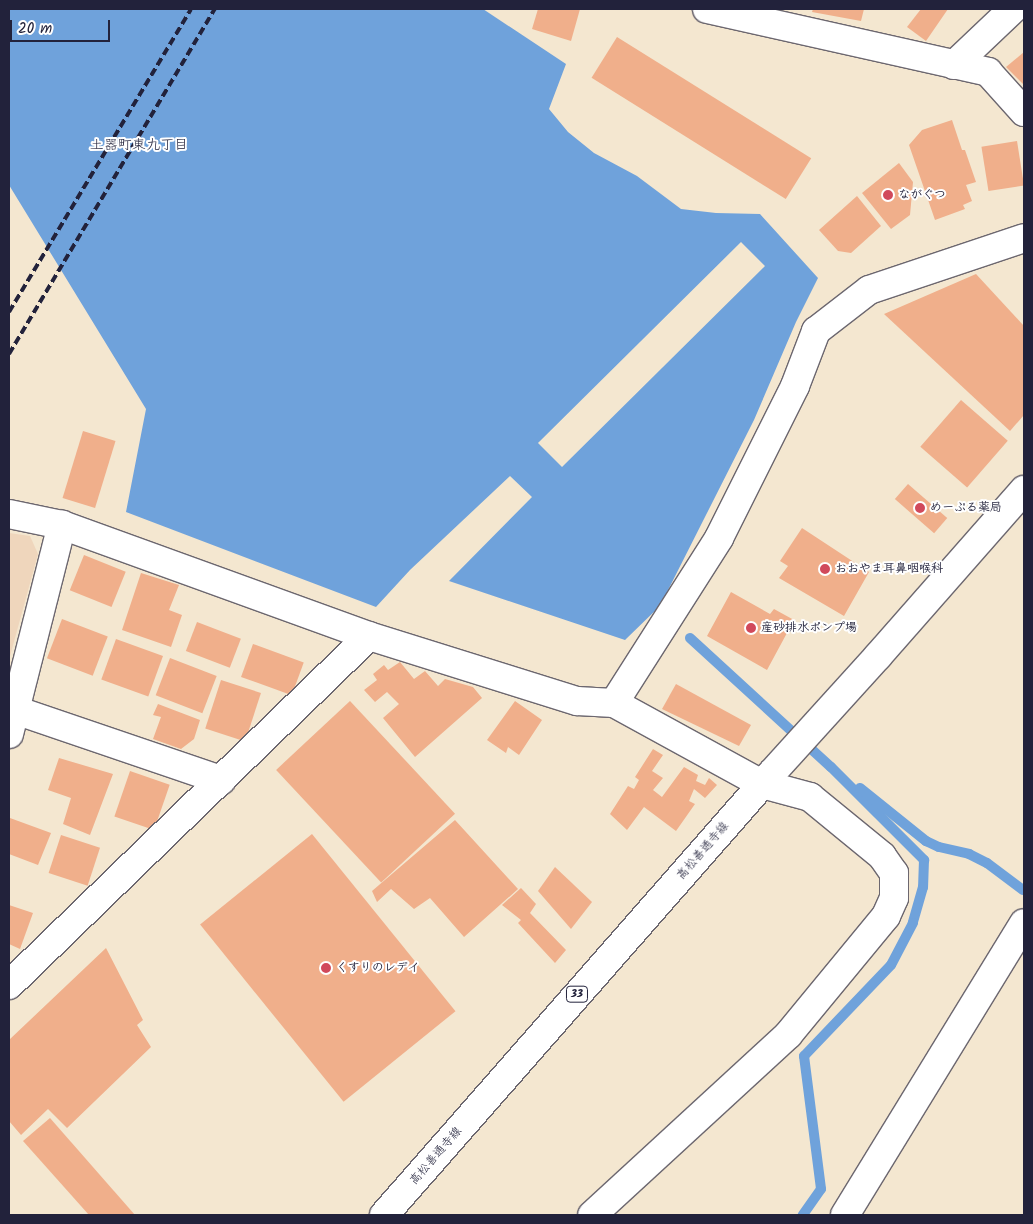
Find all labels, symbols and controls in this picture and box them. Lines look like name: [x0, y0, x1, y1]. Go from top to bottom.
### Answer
scale bar: [12, 10, 112, 42]
text: 20 m: [18, 17, 52, 41]
district label: 土器町東九丁目: [90, 137, 188, 153]
place label: ながぐつ: [898, 188, 946, 202]
marker: ながぐつ: [882, 189, 894, 201]
place label: めーぷる薬局: [930, 501, 1002, 515]
marker: めーぷる薬局: [914, 502, 926, 514]
place label: おおやま耳鼻咽喉科: [835, 562, 943, 576]
marker: おおやま耳鼻咽喉科: [819, 563, 831, 575]
place label: 産砂排水ポンプ場: [761, 621, 857, 635]
marker: 産砂排水ポンプ場: [745, 622, 757, 634]
street label: 高松善通寺線: [674, 819, 732, 883]
place label: くすりのレデイ: [336, 961, 420, 975]
marker: くすりのレデイ: [320, 962, 332, 974]
road number: 33: [566, 986, 588, 1002]
street label: 高松善通寺線: [407, 1124, 465, 1188]

